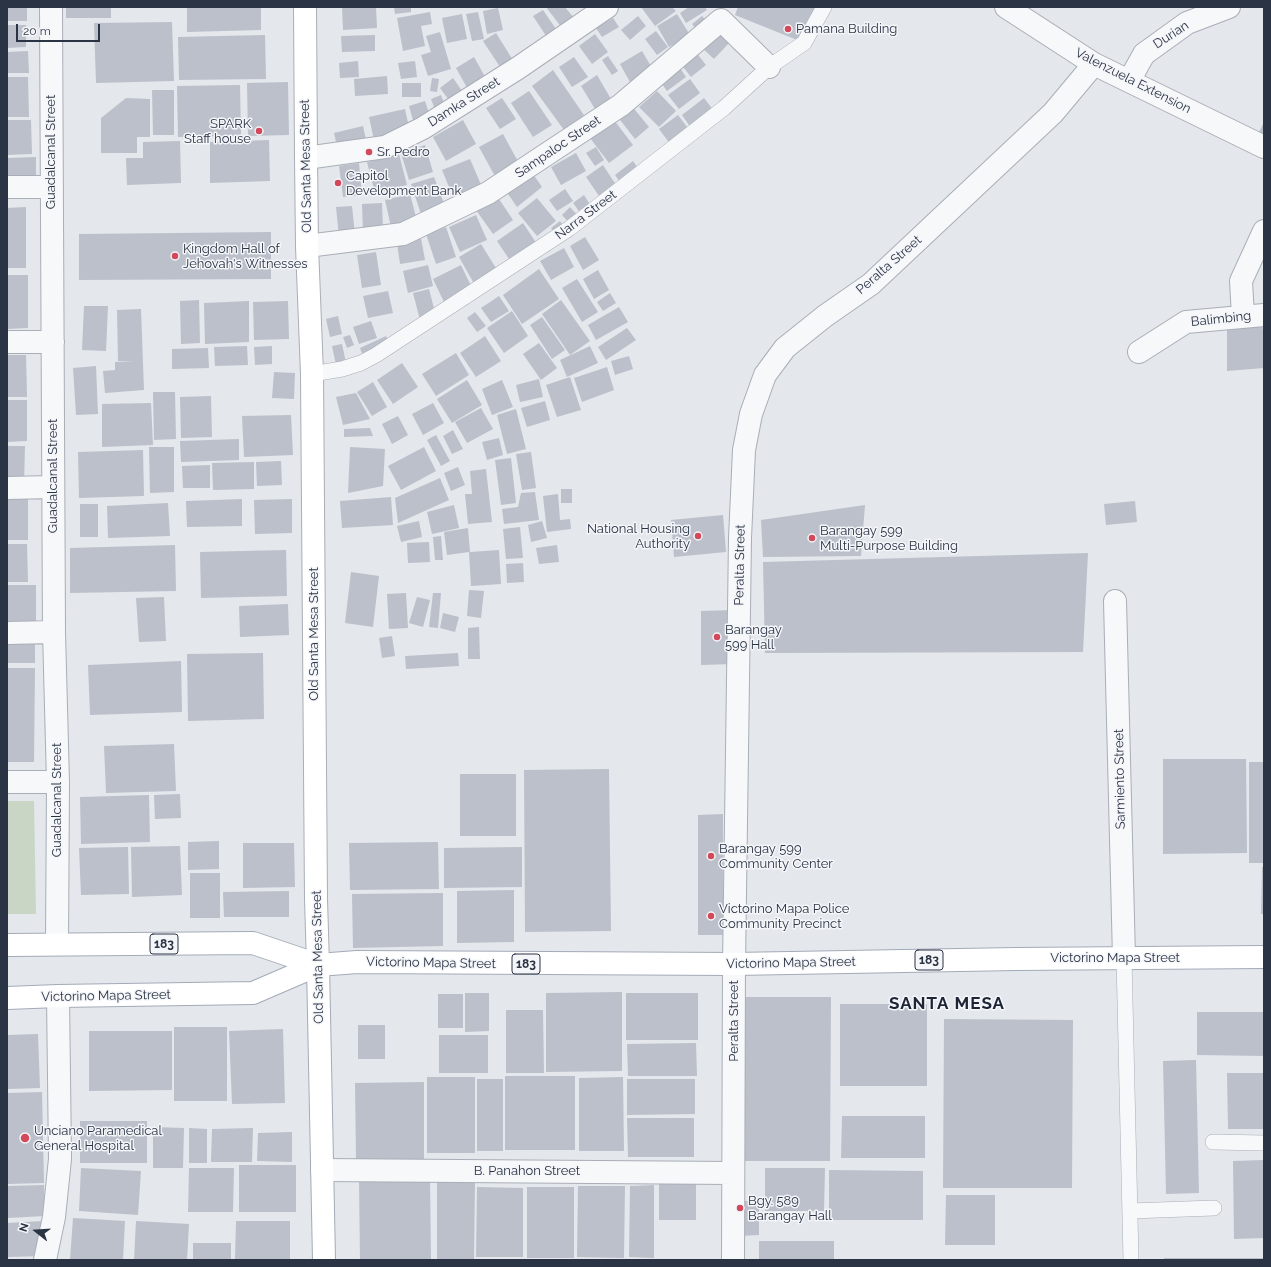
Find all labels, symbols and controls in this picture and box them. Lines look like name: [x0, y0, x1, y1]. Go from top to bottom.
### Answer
scale bar: [18, 16, 102, 42]
street label: Durian: [1150, 18, 1192, 52]
place label: Pamana Building: [796, 21, 897, 37]
text: 20 m: [23, 24, 51, 38]
marker: Pamana Building: [783, 24, 793, 34]
street label: Valenzuela Extension: [1072, 45, 1194, 117]
street label: Damka Street: [425, 74, 503, 130]
street label: Guadalcanal Street: [43, 95, 59, 209]
street label: Old Santa Mesa Street: [297, 99, 315, 233]
street label: Sampaloc Street: [512, 113, 604, 181]
place label: SPARK Staff house: [184, 116, 251, 147]
marker: SPARK Staff house: [254, 126, 264, 136]
place label: Sr. Pedro: [377, 144, 430, 160]
marker: Sr. Pedro: [364, 147, 374, 157]
place label: Capitol Development Bank: [346, 168, 461, 199]
marker: Capitol Development Bank: [333, 178, 343, 188]
street label: Narra Street: [552, 187, 620, 243]
street label: Peralta Street: [853, 232, 925, 298]
place label: Kingdom Hall of Jehovah's Witnesses: [183, 241, 308, 272]
marker: Kingdom Hall of Jehovah's Witnesses: [170, 251, 180, 261]
street label: Balimbing: [1190, 308, 1252, 330]
street label: Guadalcanal Street: [45, 419, 61, 533]
place label: National Housing Authority: [587, 521, 690, 552]
place label: Barangay 599 Multi-Purpose Building: [820, 523, 958, 554]
street label: Peralta Street: [731, 524, 749, 606]
marker: National Housing Authority: [693, 531, 703, 541]
marker: Barangay 599 Multi-Purpose Building: [807, 533, 817, 543]
street label: Old Santa Mesa Street: [306, 567, 322, 701]
place label: Barangay 599 Hall: [725, 622, 782, 653]
marker: Barangay 599 Hall: [712, 632, 722, 642]
street label: Sarmiento Street: [1111, 728, 1129, 830]
street label: Guadalcanal Street: [49, 743, 65, 857]
place label: Barangay 599 Community Center: [719, 841, 833, 872]
marker: Barangay 599 Community Center: [706, 851, 716, 861]
street label: Old Santa Mesa Street: [309, 890, 327, 1024]
place label: Victorino Mapa Police Community Precinct: [719, 901, 849, 932]
marker: Victorino Mapa Police Community Precinct: [706, 911, 716, 921]
road number: 183: [150, 934, 178, 954]
road number: 183: [915, 950, 943, 970]
street label: Victorino Mapa Street: [1050, 950, 1180, 966]
street label: Victorino Mapa Street: [366, 954, 496, 972]
road number: 183: [512, 954, 540, 974]
street label: Victorino Mapa Street: [726, 954, 856, 972]
street label: Peralta Street: [726, 980, 742, 1062]
street label: Victorino Mapa Street: [41, 987, 171, 1005]
district label: SANTA MESA: [889, 994, 1005, 1014]
place label: Unciano Paramedical General Hospital: [34, 1123, 162, 1154]
marker: Unciano Paramedical General Hospital: [19, 1132, 31, 1144]
street label: B. Panahon Street: [474, 1163, 580, 1179]
place label: Bgy. 589 Barangay Hall: [748, 1193, 832, 1224]
marker: Bgy. 589 Barangay Hall: [735, 1203, 745, 1213]
north arrow: [16, 1211, 56, 1251]
text: N: [17, 1221, 31, 1233]

